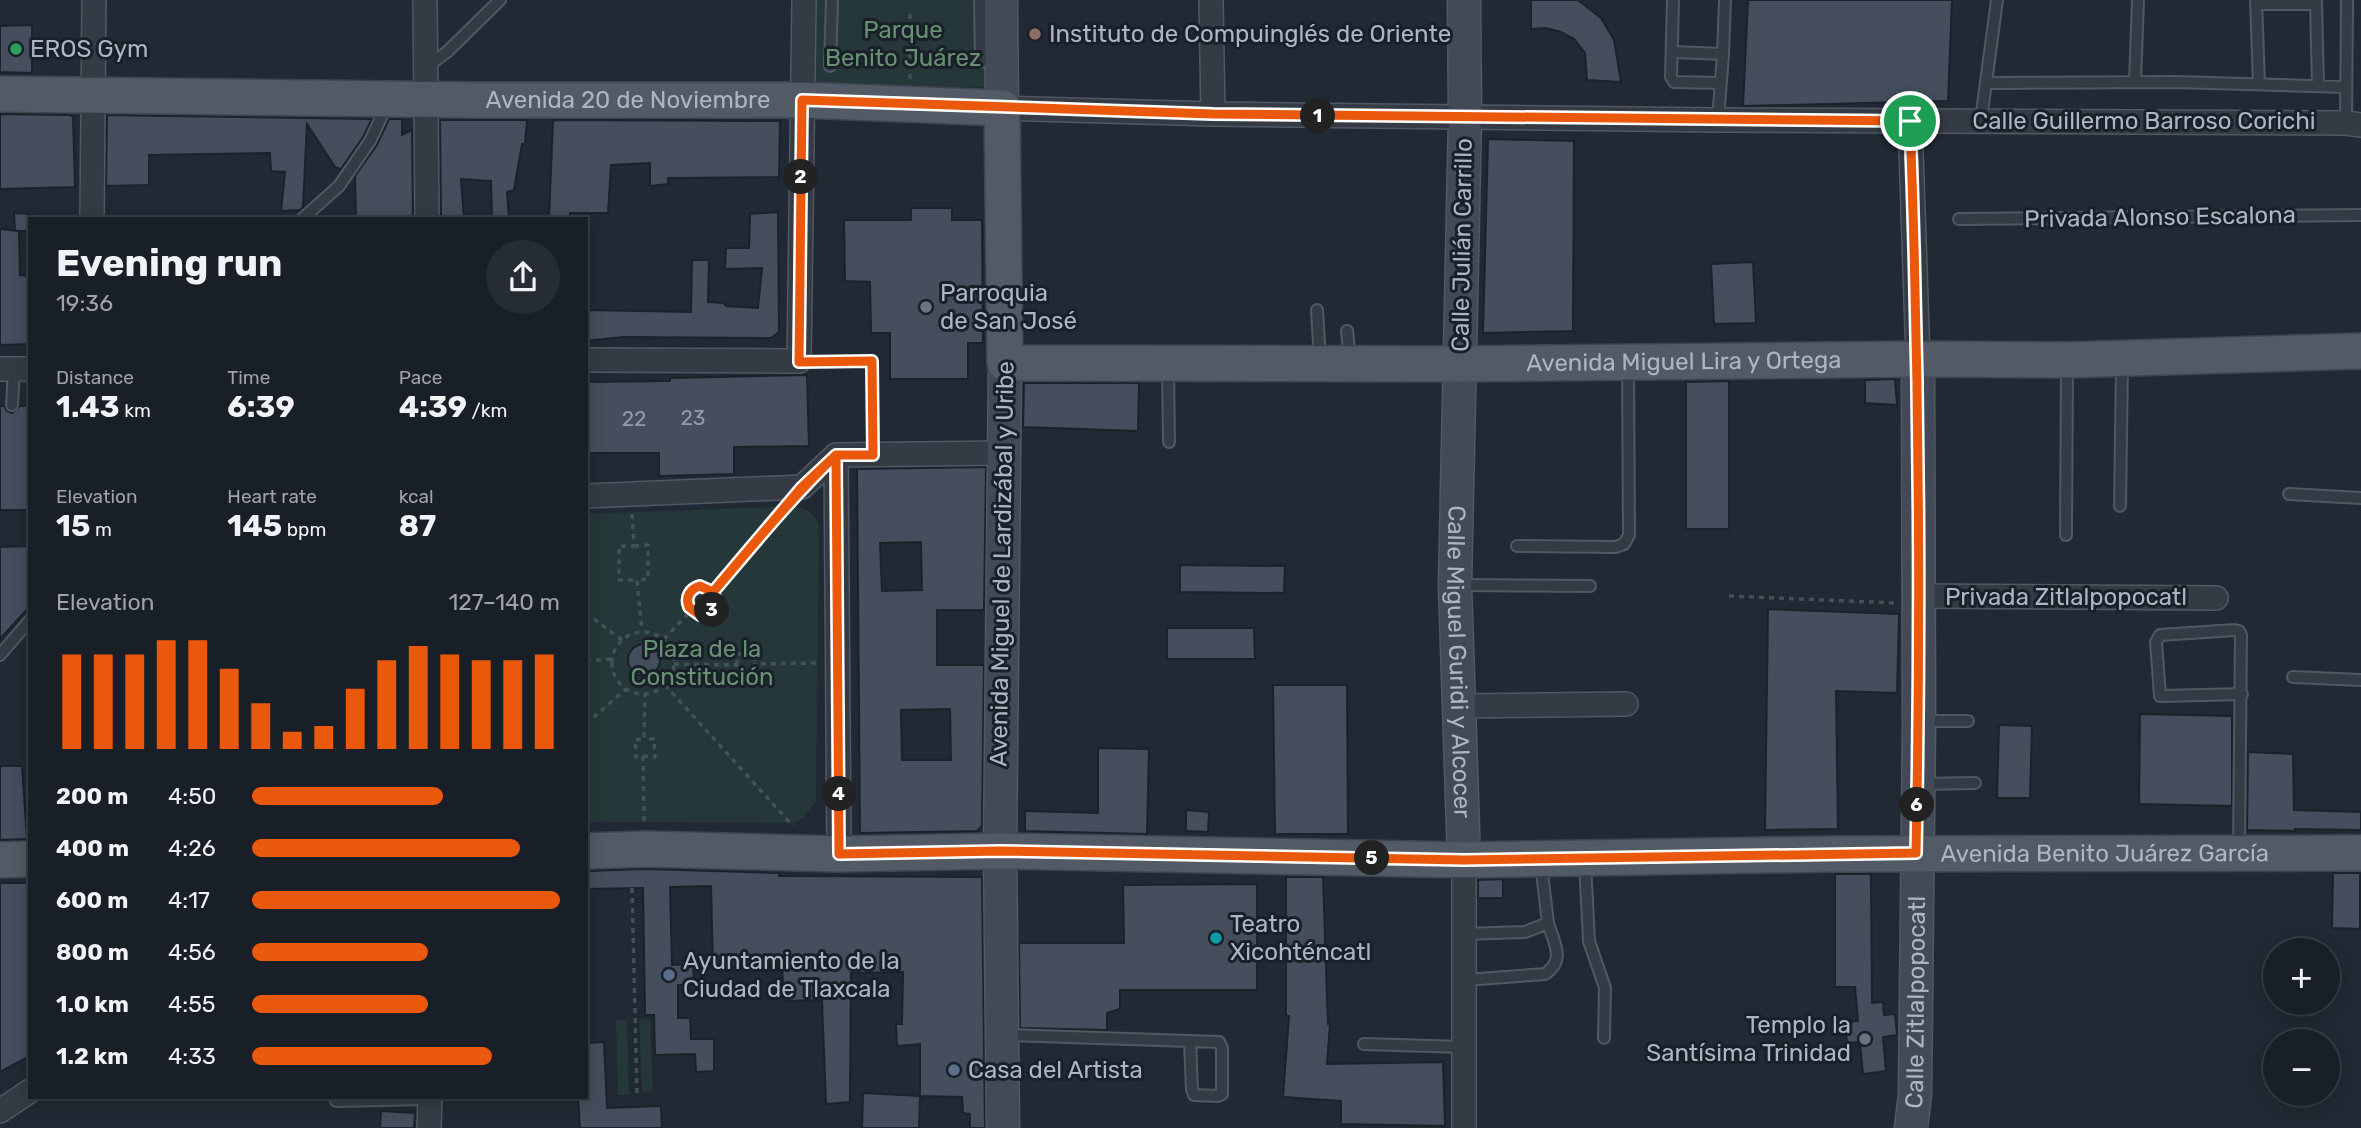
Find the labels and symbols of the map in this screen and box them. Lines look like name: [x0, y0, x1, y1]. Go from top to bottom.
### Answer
park label: Parque Benito Juárez: [825, 16, 981, 72]
place label: Instituto de Compuinglés de Oriente: [1049, 20, 1451, 48]
marker: Instituto de Compuinglés de Oriente: [1027, 26, 1043, 42]
place label: EROS Gym: [30, 35, 148, 63]
marker: EROS Gym: [8, 41, 24, 57]
street label: Avenida 20 de Noviembre: [486, 86, 770, 114]
pin: [1880, 91, 1940, 151]
pin: 1: [1300, 99, 1336, 134]
street label: Calle Guillermo Barroso Corichi: [1972, 107, 2316, 135]
street label: Calle Julián Carrillo: [1446, 138, 1478, 352]
pin: 2: [784, 160, 818, 194]
street label: Privada Alonso Escalona: [2024, 201, 2296, 233]
place label: Parroquia de San José: [940, 279, 1077, 335]
marker: Parroquia de San José: [918, 299, 934, 315]
street label: Avenida Miguel Lira y Ortega: [1526, 346, 1842, 377]
street label: Avenida Miguel de Lardizábal y Uribe: [984, 361, 1020, 767]
house number: 23: [681, 405, 705, 430]
house number: 22: [622, 406, 646, 431]
street label: Calle Miguel Guridi y Alcocer: [1441, 505, 1477, 819]
street label: Privada Zitlalpopocatl: [1945, 583, 2187, 611]
pin: 3: [694, 592, 730, 628]
park label: Plaza de la Constitución: [631, 635, 773, 691]
pin: 4: [822, 776, 856, 812]
pin: 6: [1899, 788, 1934, 822]
street label: Avenida Benito Juárez García: [1940, 839, 2269, 868]
pin: 5: [1354, 840, 1390, 876]
street label: Calle Zitlalpopocatl: [1899, 896, 1931, 1110]
place label: Teatro Xicohténcatl: [1230, 910, 1371, 966]
marker: Teatro Xicohténcatl: [1208, 930, 1224, 946]
place label: Ayuntamiento de la Ciudad de Tlaxcala: [683, 947, 900, 1003]
marker: Ayuntamiento de la Ciudad de Tlaxcala: [661, 967, 677, 983]
place label: Templo la Santísima Trinidad: [1646, 1011, 1851, 1067]
marker: Templo la Santísima Trinidad: [1857, 1031, 1873, 1047]
place label: Casa del Artista: [968, 1056, 1143, 1084]
marker: Casa del Artista: [946, 1062, 962, 1078]

